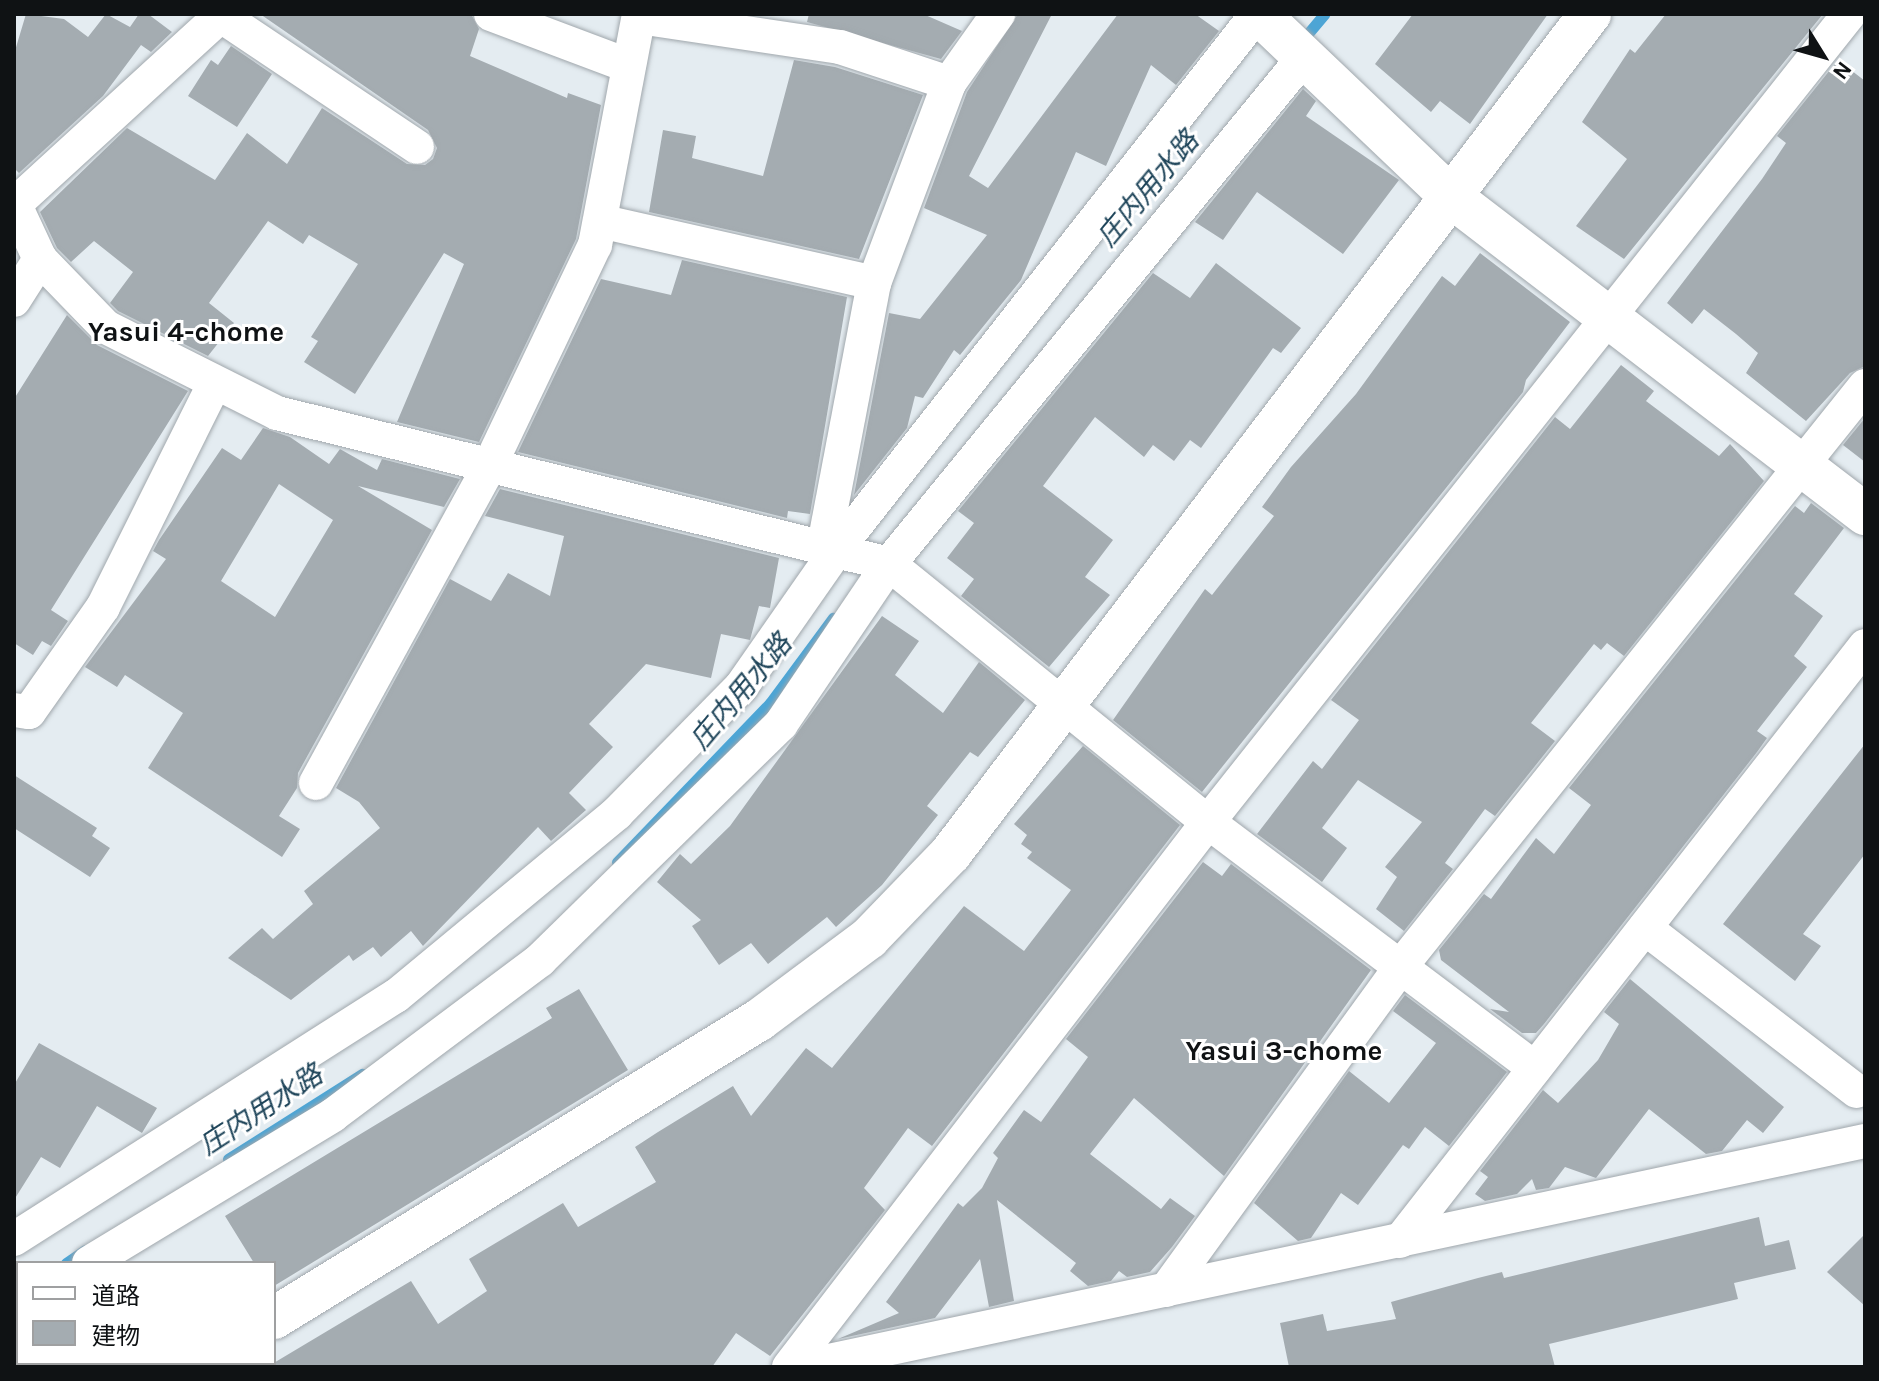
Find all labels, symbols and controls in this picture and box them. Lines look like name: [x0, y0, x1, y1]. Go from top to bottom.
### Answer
north arrow: [1783, 16, 1863, 96]
text: N: [1827, 56, 1857, 85]
water label: 庄内用水路: [1090, 125, 1206, 253]
district label: Yasui 4-chome: [88, 315, 284, 349]
water label: 庄内用水路: [683, 628, 799, 756]
district label: Yasui 3-chome: [1186, 1034, 1382, 1068]
water label: 庄内用水路: [193, 1058, 329, 1162]
legend: [16, 1261, 276, 1365]
text: 道路: [92, 1282, 140, 1310]
text: 建物: [92, 1322, 140, 1350]

